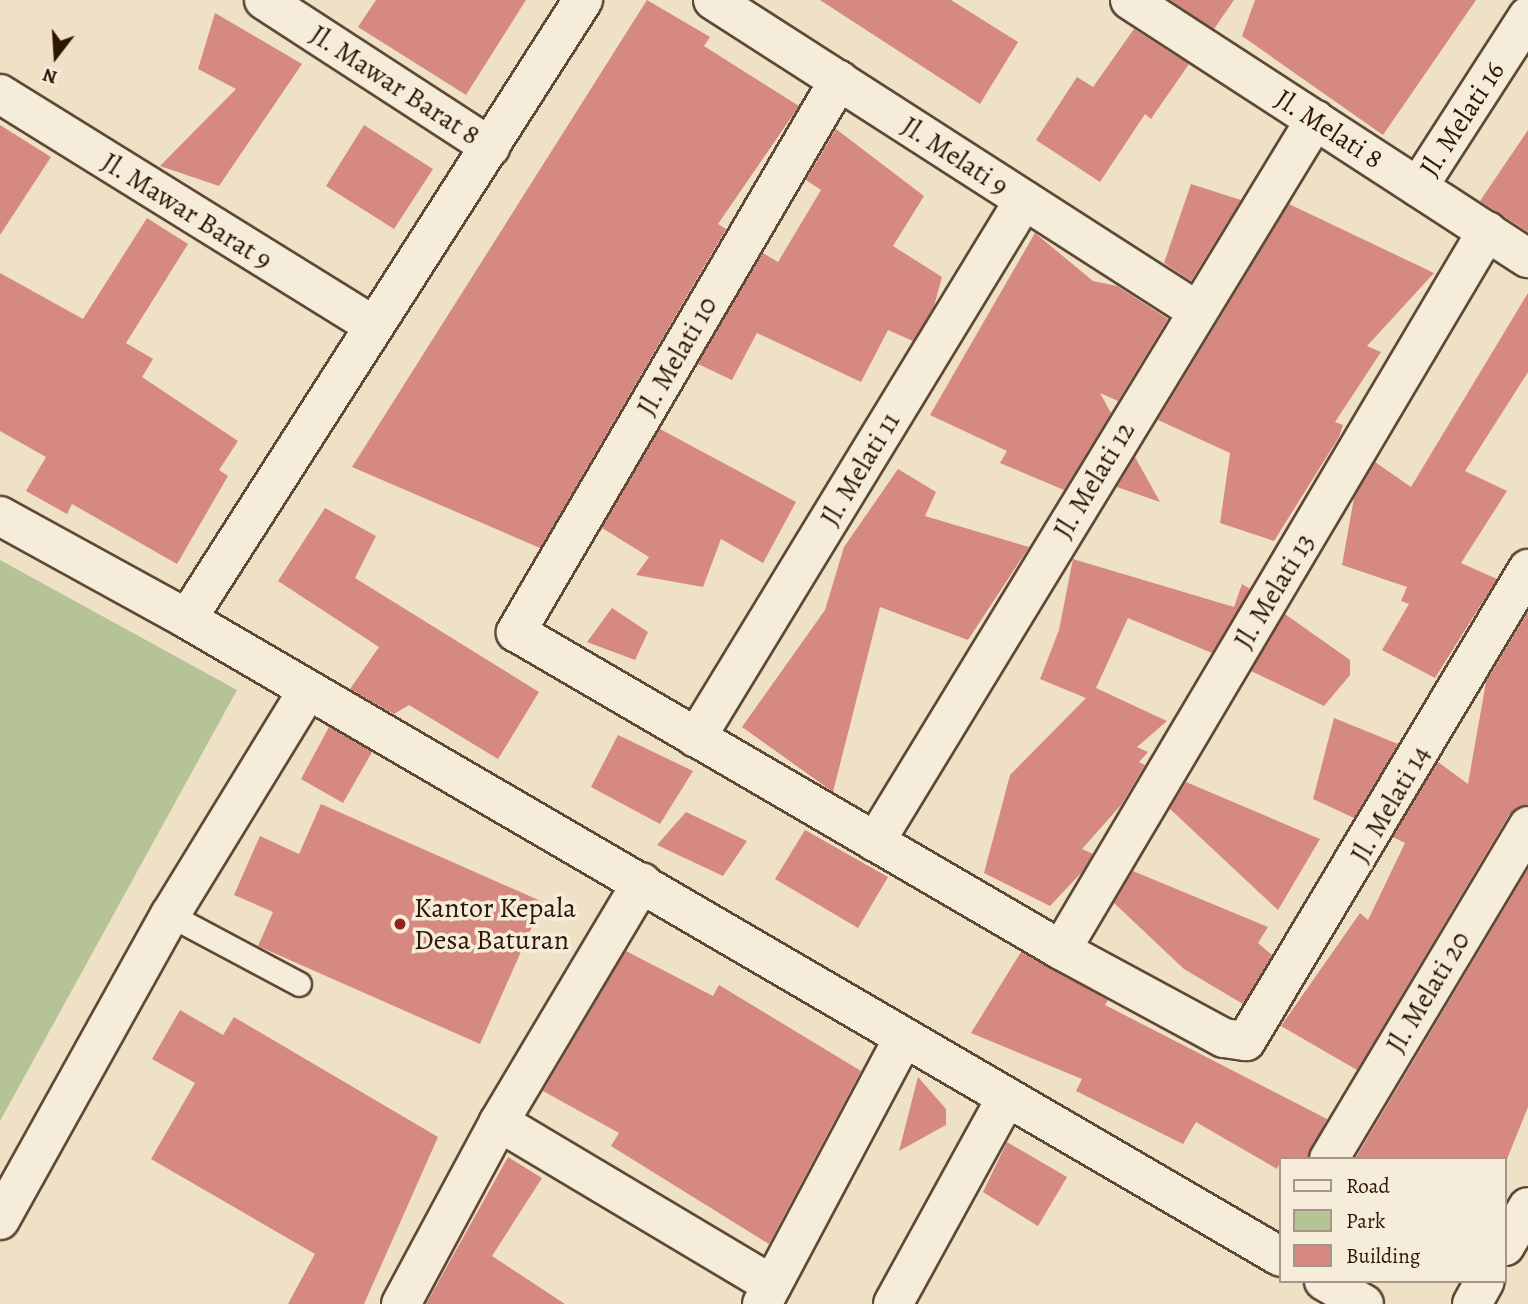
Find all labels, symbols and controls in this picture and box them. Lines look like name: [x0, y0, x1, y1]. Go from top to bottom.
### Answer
street label: Jl. Mawar Barat 8: [304, 17, 486, 153]
north arrow: [21, 21, 91, 91]
street label: Jl. Melati 16: [1412, 55, 1512, 183]
text: N: [39, 62, 60, 91]
street label: Jl. Melati 8: [1269, 82, 1389, 176]
street label: Jl. Melati 9: [895, 109, 1015, 203]
street label: Jl. Mawar Barat 9: [95, 145, 279, 277]
street label: Jl. Melati 10: [629, 290, 725, 422]
street label: Jl. Melati 11: [813, 406, 907, 532]
street label: Jl. Melati 12: [1046, 415, 1142, 545]
street label: Jl. Melati 13: [1226, 527, 1322, 655]
street label: Jl. Melati 14: [1343, 739, 1437, 869]
place label: Kantor Kepala Desa Baturan: [414, 891, 576, 957]
marker: Kantor Kepala Desa Baturan: [392, 916, 408, 932]
street label: Jl. Melati 20: [1378, 925, 1478, 1059]
legend: [1280, 1157, 1507, 1283]
text: Road: [1346, 1172, 1390, 1200]
text: Park: [1346, 1207, 1385, 1235]
text: Building: [1346, 1242, 1420, 1270]

